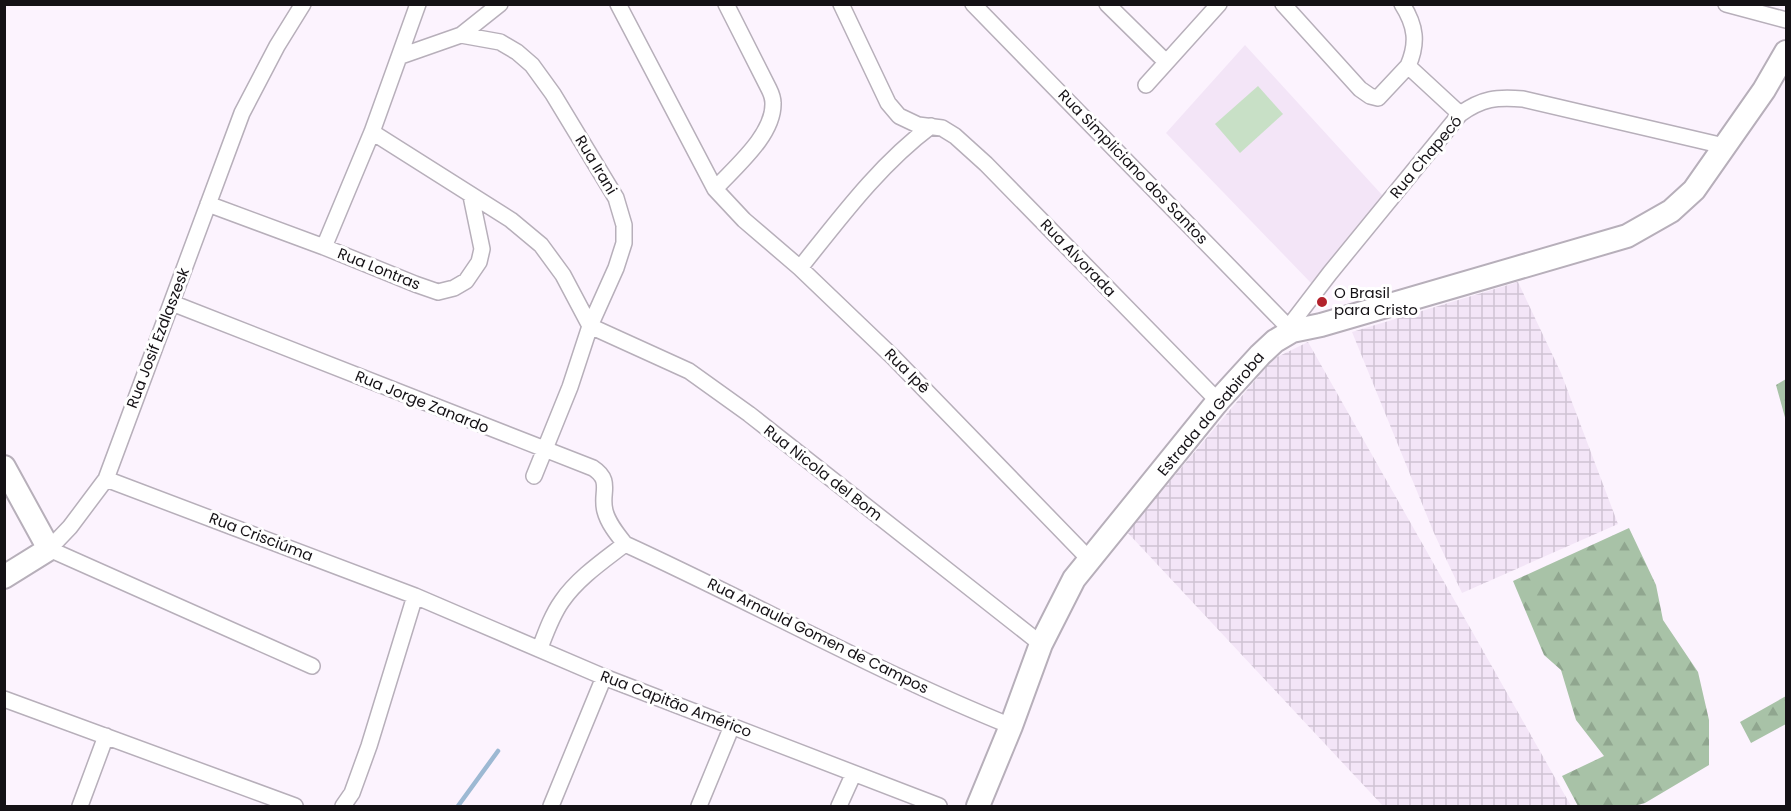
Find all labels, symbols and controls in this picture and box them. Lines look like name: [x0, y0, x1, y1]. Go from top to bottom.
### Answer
street label: Rua Simpliciano dos Santos: [1054, 85, 1213, 249]
street label: Rua Chapecó: [1385, 111, 1467, 203]
street label: Rua Irani: [571, 131, 622, 198]
street label: Rua Alvorada: [1036, 214, 1121, 301]
street label: Rua Lontras: [335, 242, 424, 295]
street label: Rua Josif Ezdlaszesk: [121, 264, 194, 411]
place label: O Brasil para Cristo: [1334, 282, 1418, 320]
marker: O Brasil para Cristo: [1315, 295, 1329, 309]
street label: Rua Ipê: [880, 343, 935, 398]
street label: Estrada da Gabiroba: [1152, 347, 1269, 480]
street label: Rua Jorge Zanardo: [352, 365, 492, 438]
street label: Rua Nicola del Bom: [760, 420, 887, 526]
street label: Rua Crisciúma: [206, 507, 316, 566]
street label: Rua Arnauld Gomen de Campos: [704, 573, 932, 698]
street label: Rua Capitão Américo: [598, 665, 755, 742]

